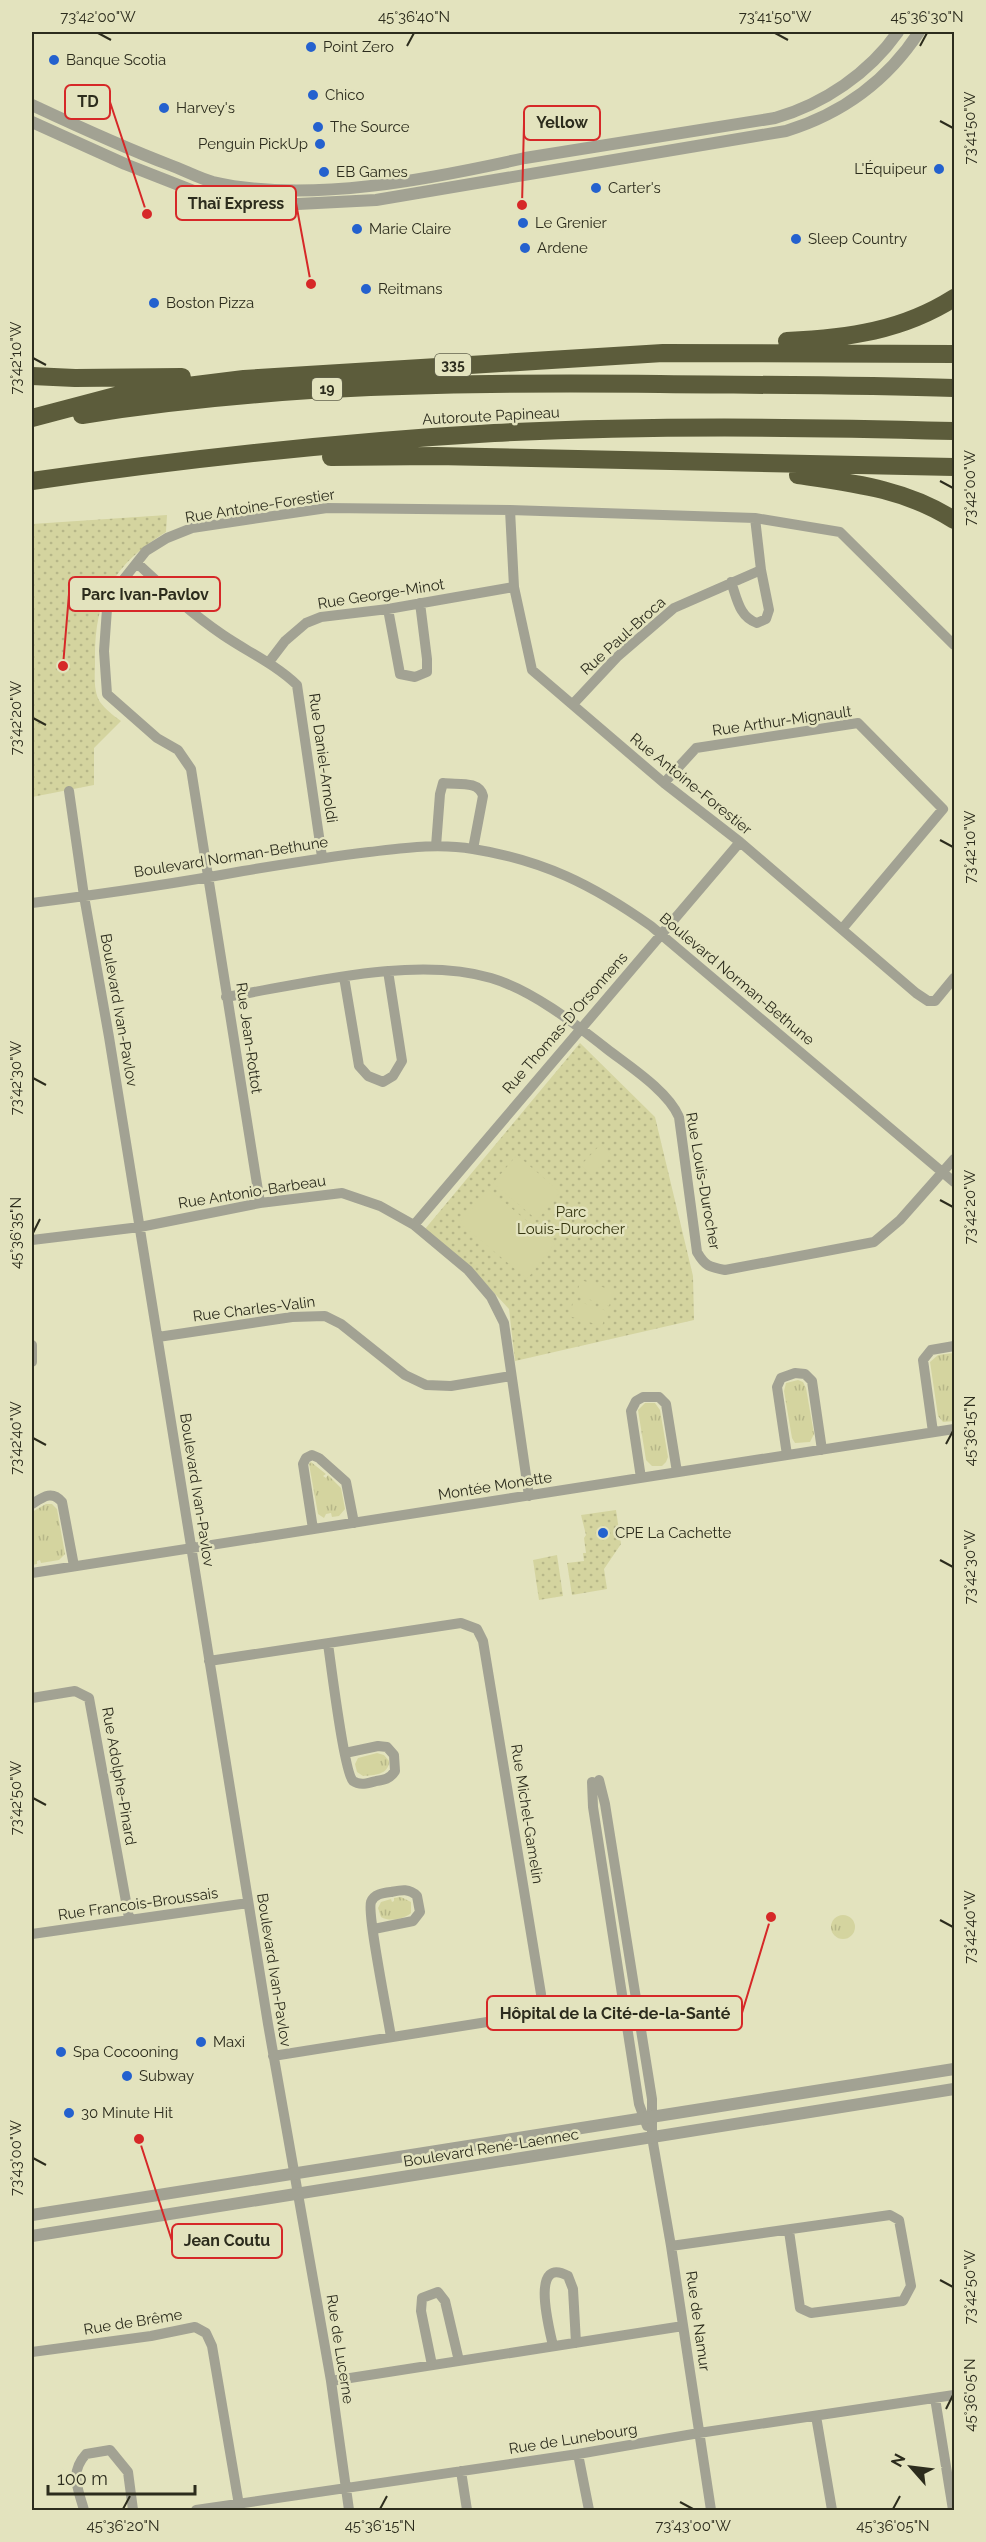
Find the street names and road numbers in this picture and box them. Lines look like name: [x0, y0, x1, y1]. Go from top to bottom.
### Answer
road number: 335: [435, 354, 471, 376]
road number: 19: [312, 378, 342, 400]
street label: Autoroute Papineau: [422, 403, 560, 429]
street label: Rue Antoine-Forestier: [184, 485, 337, 527]
street label: Rue George-Minot: [316, 575, 446, 613]
street label: Rue Paul-Broca: [577, 593, 669, 679]
street label: Rue Daniel-Arnoldi: [305, 692, 341, 824]
street label: Rue Arthur-Mignault: [711, 702, 853, 740]
street label: Rue Antoine-Forestier: [627, 729, 756, 839]
street label: Boulevard Norman-Bethune: [133, 833, 330, 881]
street label: Boulevard Norman-Bethune: [656, 909, 818, 1049]
street label: Boulevard Ivan-Pavlov: [97, 932, 141, 1088]
street label: Rue Thomas-D'Orsonnens: [499, 949, 631, 1097]
street label: Rue Jean-Rottot: [232, 981, 266, 1095]
street label: Rue Louis-Durocher: [682, 1111, 724, 1252]
street label: Rue Antonio-Barbeau: [177, 1171, 327, 1213]
street label: Rue Charles-Valin: [192, 1293, 316, 1325]
street label: Boulevard Ivan-Pavlov: [176, 1412, 218, 1568]
street label: Montée Monette: [437, 1468, 553, 1504]
street label: Rue Adolphe-Pinard: [98, 1705, 140, 1847]
street label: Rue Michel-Gamelin: [507, 1743, 547, 1885]
street label: Rue Francois-Broussais: [57, 1884, 219, 1924]
street label: Boulevard Ivan-Pavlov: [253, 1892, 295, 2048]
street label: Boulevard René-Laennec: [402, 2125, 580, 2171]
street label: Rue de Namur: [682, 2270, 714, 2373]
street label: Rue de Lucerne: [322, 2293, 358, 2405]
street label: Rue de Brême: [82, 2305, 184, 2339]
street label: Rue de Lunebourg: [508, 2420, 638, 2458]

